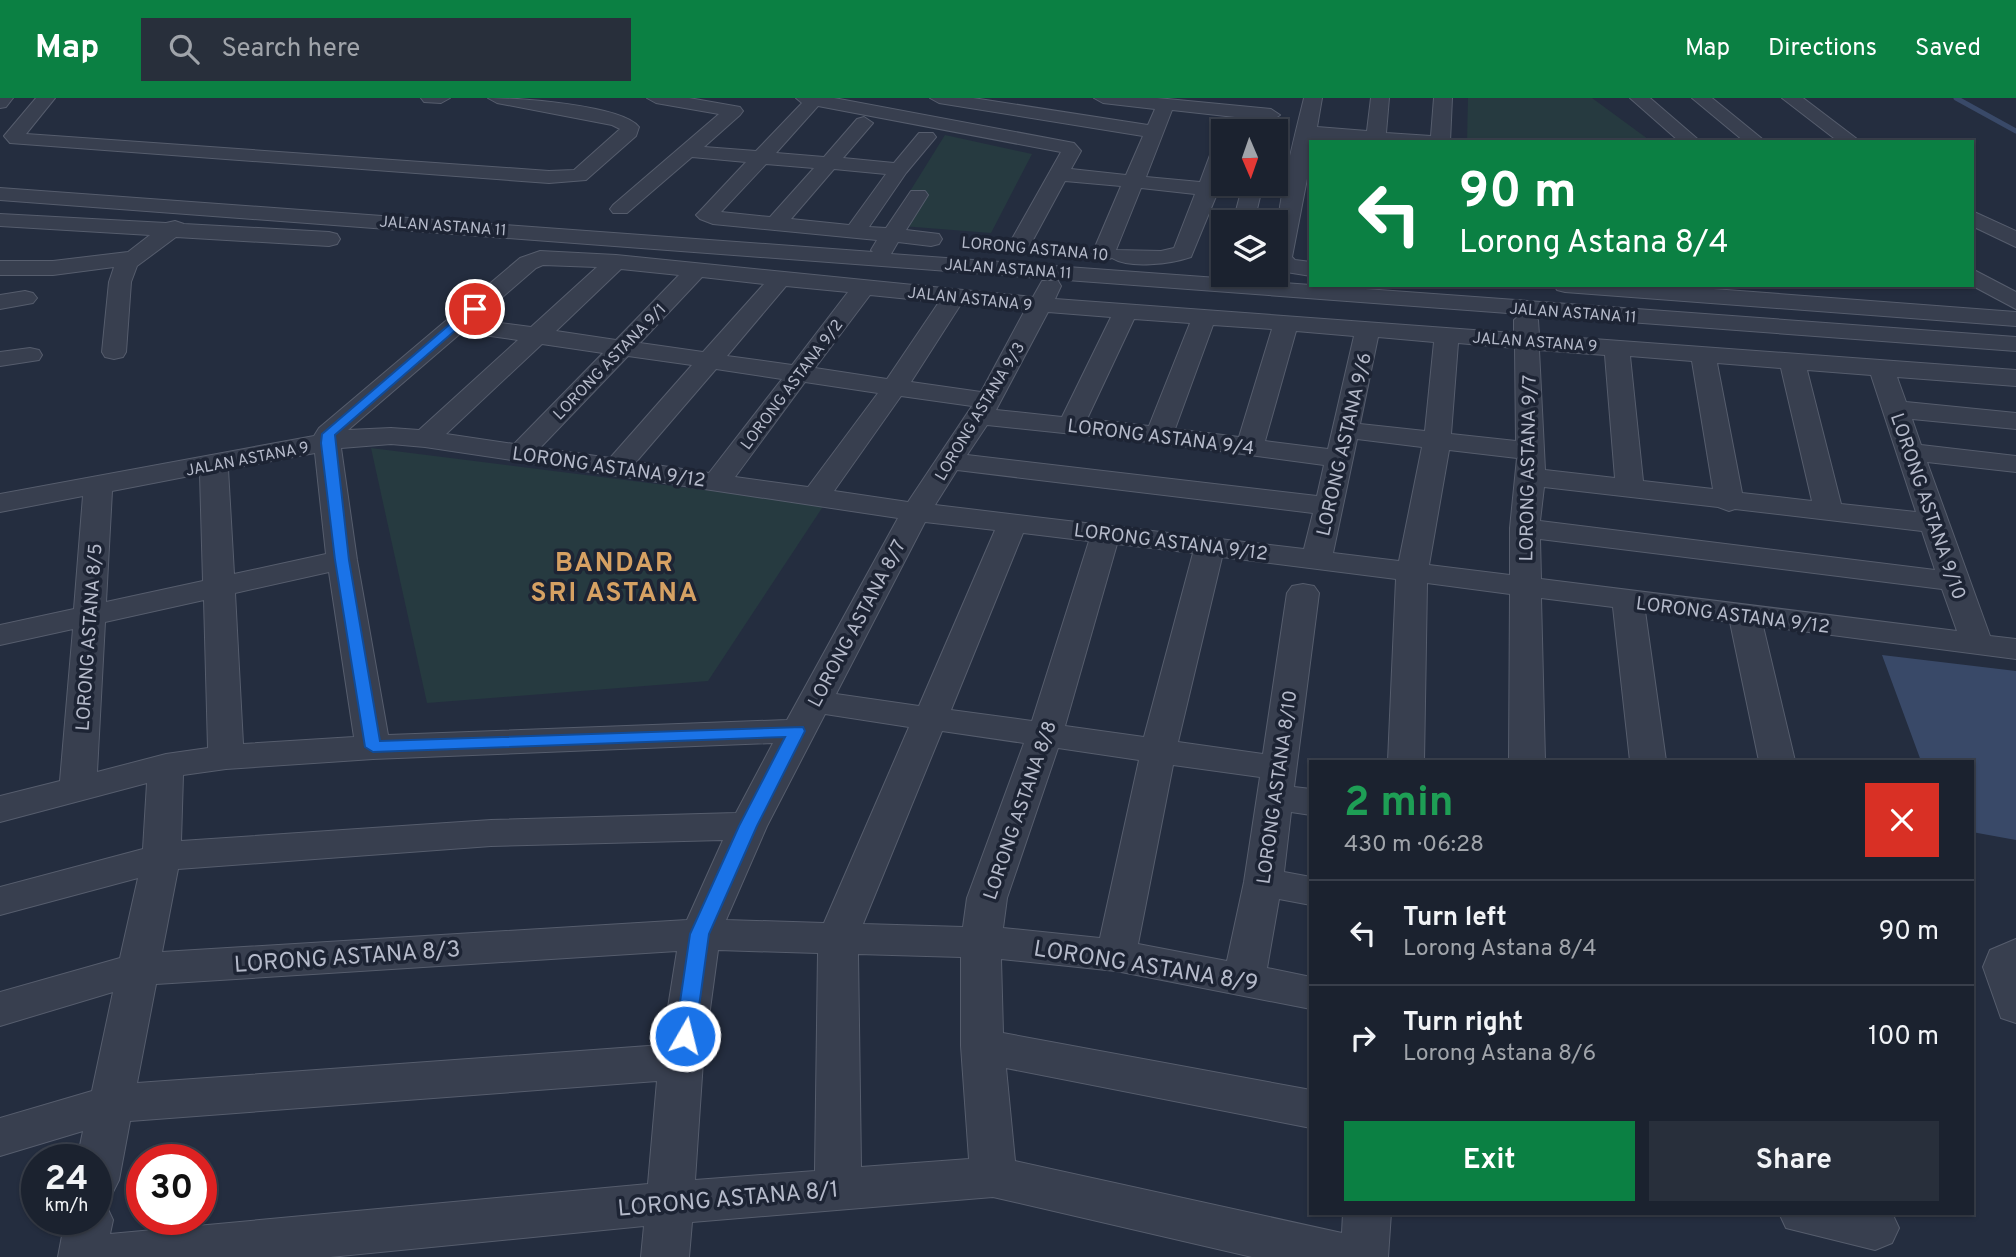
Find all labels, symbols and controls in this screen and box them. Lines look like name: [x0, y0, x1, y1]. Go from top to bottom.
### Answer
search box: [141, 18, 631, 81]
text: Map: [35, 28, 99, 70]
icon: search: [165, 30, 203, 68]
text: Search here: [221, 33, 360, 66]
text: Map: [1685, 34, 1730, 64]
text: Directions: [1768, 34, 1877, 64]
text: Saved: [1915, 34, 1981, 64]
north arrow: [1211, 119, 1288, 196]
map controls: [1211, 119, 1288, 287]
text: 90 m: [1459, 163, 1577, 225]
icon: left: [1344, 168, 1435, 259]
button: layers: [1211, 210, 1288, 287]
street label: JALAN ASTANA 11: [378, 213, 507, 241]
text: Lorong Astana 8/4: [1459, 224, 1729, 264]
street label: LORONG ASTANA 10: [961, 234, 1109, 266]
street label: JALAN ASTANA 11: [943, 256, 1072, 284]
pin: [445, 279, 505, 339]
street label: JALAN ASTANA 9: [906, 283, 1033, 316]
icon: arrive: [456, 290, 494, 328]
street label: LORONG ASTANA 9/1: [550, 300, 671, 425]
street label: JALAN ASTANA 11: [1508, 300, 1637, 328]
street label: LORONG ASTANA 9/2: [737, 316, 848, 454]
street label: JALAN ASTANA 9: [1472, 329, 1598, 357]
street label: LORONG ASTANA 9/3: [931, 339, 1030, 485]
street label: LORONG ASTANA 9/6: [1312, 350, 1378, 539]
street label: LORONG ASTANA 9/7: [1515, 374, 1543, 562]
street label: LORONG ASTANA 9/10: [1884, 410, 1970, 603]
street label: LORONG ASTANA 9/4: [1066, 415, 1256, 461]
street label: JALAN ASTANA 9: [184, 438, 311, 482]
street label: LORONG ASTANA 9/12: [510, 443, 707, 493]
street label: LORONG ASTANA 9/12: [1072, 519, 1269, 567]
street label: LORONG ASTANA 8/7: [803, 536, 912, 712]
street label: LORONG ASTANA 8/5: [71, 543, 109, 732]
district label: BANDAR SRI ASTANA: [531, 548, 699, 611]
street label: LORONG ASTANA 9/12: [1634, 592, 1831, 640]
street label: LORONG ASTANA 8/10: [1253, 689, 1303, 886]
street label: LORONG ASTANA 8/8: [979, 718, 1063, 903]
text: 2 min: [1344, 778, 1454, 831]
button: close: [1865, 783, 1939, 857]
text: 430 m · 06:28: [1344, 831, 1484, 860]
text: Turn left: [1403, 902, 1507, 935]
icon: left: [1344, 914, 1382, 952]
text: 90 m: [1879, 916, 1939, 949]
street label: LORONG ASTANA 8/9: [1031, 935, 1260, 1000]
text: Lorong Astana 8/4: [1403, 935, 1597, 964]
street label: LORONG ASTANA 8/3: [233, 936, 461, 981]
position arrow: [648, 999, 722, 1073]
text: Turn right: [1403, 1007, 1523, 1040]
icon: right: [1344, 1019, 1382, 1057]
text: 100 m: [1868, 1021, 1939, 1054]
text: Lorong Astana 8/6: [1403, 1040, 1596, 1069]
button: Exit: [1344, 1121, 1635, 1201]
button: Share: [1649, 1121, 1939, 1201]
speed limit sign: 30: [126, 1144, 217, 1235]
text: 24: [45, 1158, 88, 1202]
street label: LORONG ASTANA 8/1: [617, 1176, 840, 1225]
text: km/h: [45, 1195, 88, 1218]

